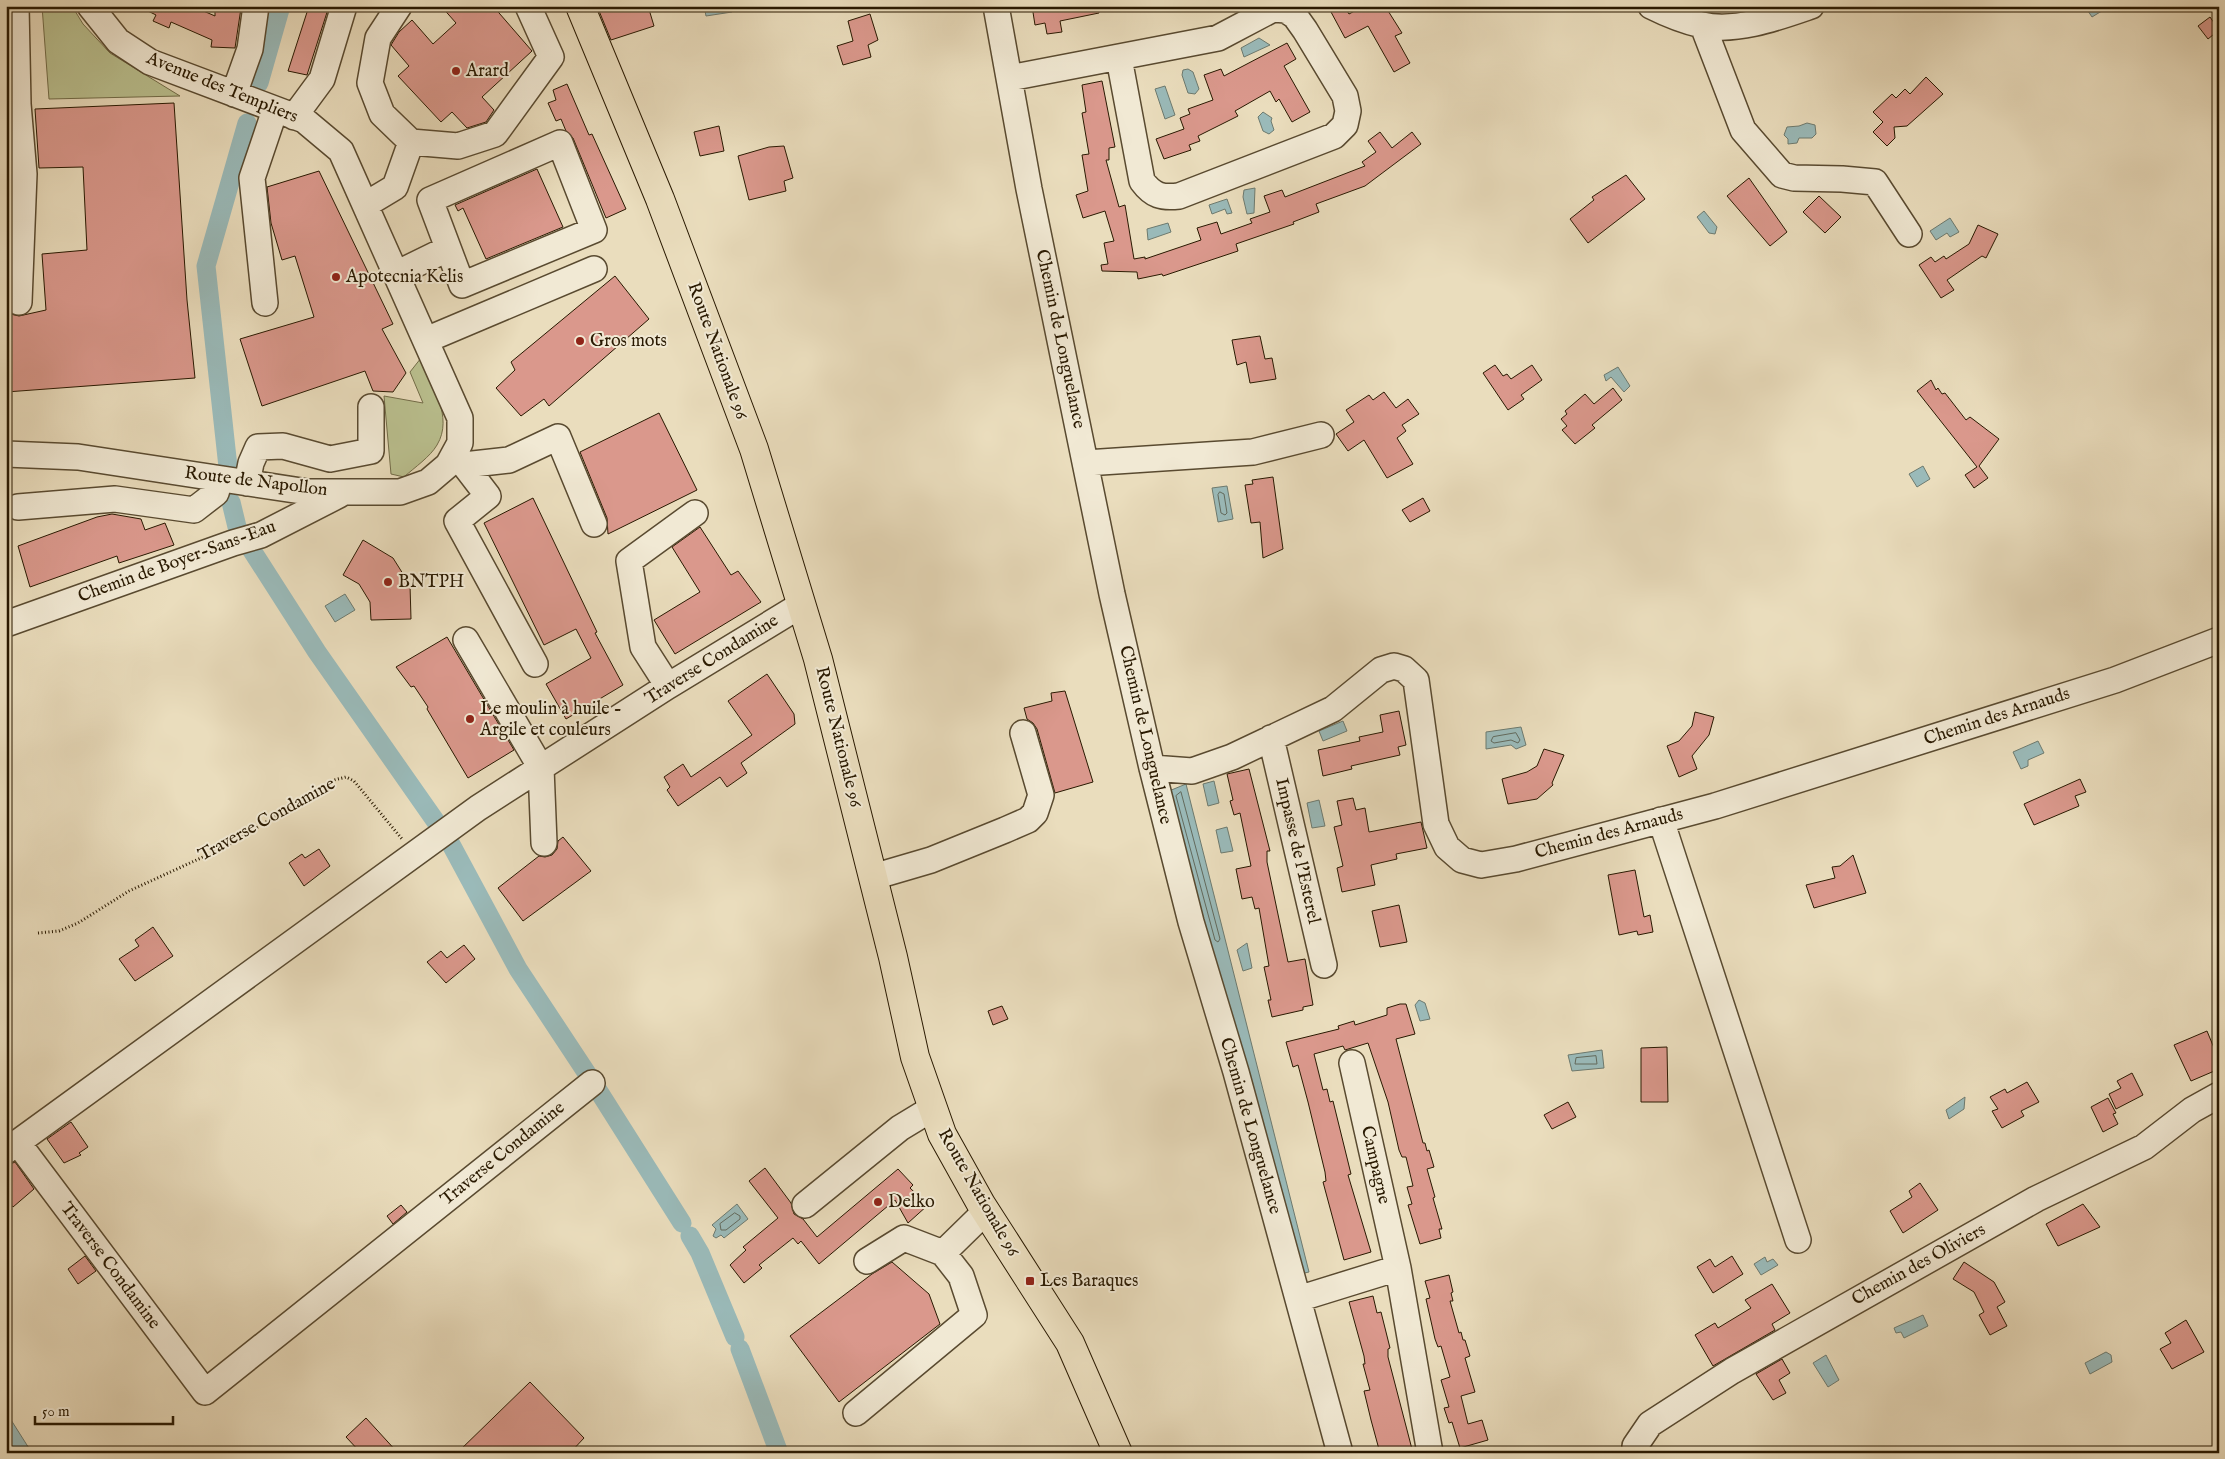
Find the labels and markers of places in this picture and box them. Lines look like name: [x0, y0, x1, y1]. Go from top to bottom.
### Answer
place label: Arard: [465, 60, 509, 83]
marker: Arard: [450, 65, 462, 77]
place label: Apotecnia Kelis: [345, 266, 463, 289]
marker: Apotecnia Kelis: [330, 271, 342, 283]
place label: Gros mots: [590, 330, 667, 353]
marker: Gros mots: [574, 335, 586, 347]
place label: BNTPH: [398, 571, 464, 594]
marker: BNTPH: [382, 576, 394, 588]
place label: Le moulin à huile - Argile et couleurs: [479, 698, 622, 742]
marker: Le moulin à huile - Argile et couleurs: [464, 713, 476, 725]
place label: Delko: [888, 1191, 935, 1214]
marker: Delko: [872, 1196, 884, 1208]
place label: Les Baraques: [1040, 1270, 1138, 1293]
marker: Les Baraques: [1024, 1275, 1036, 1287]

